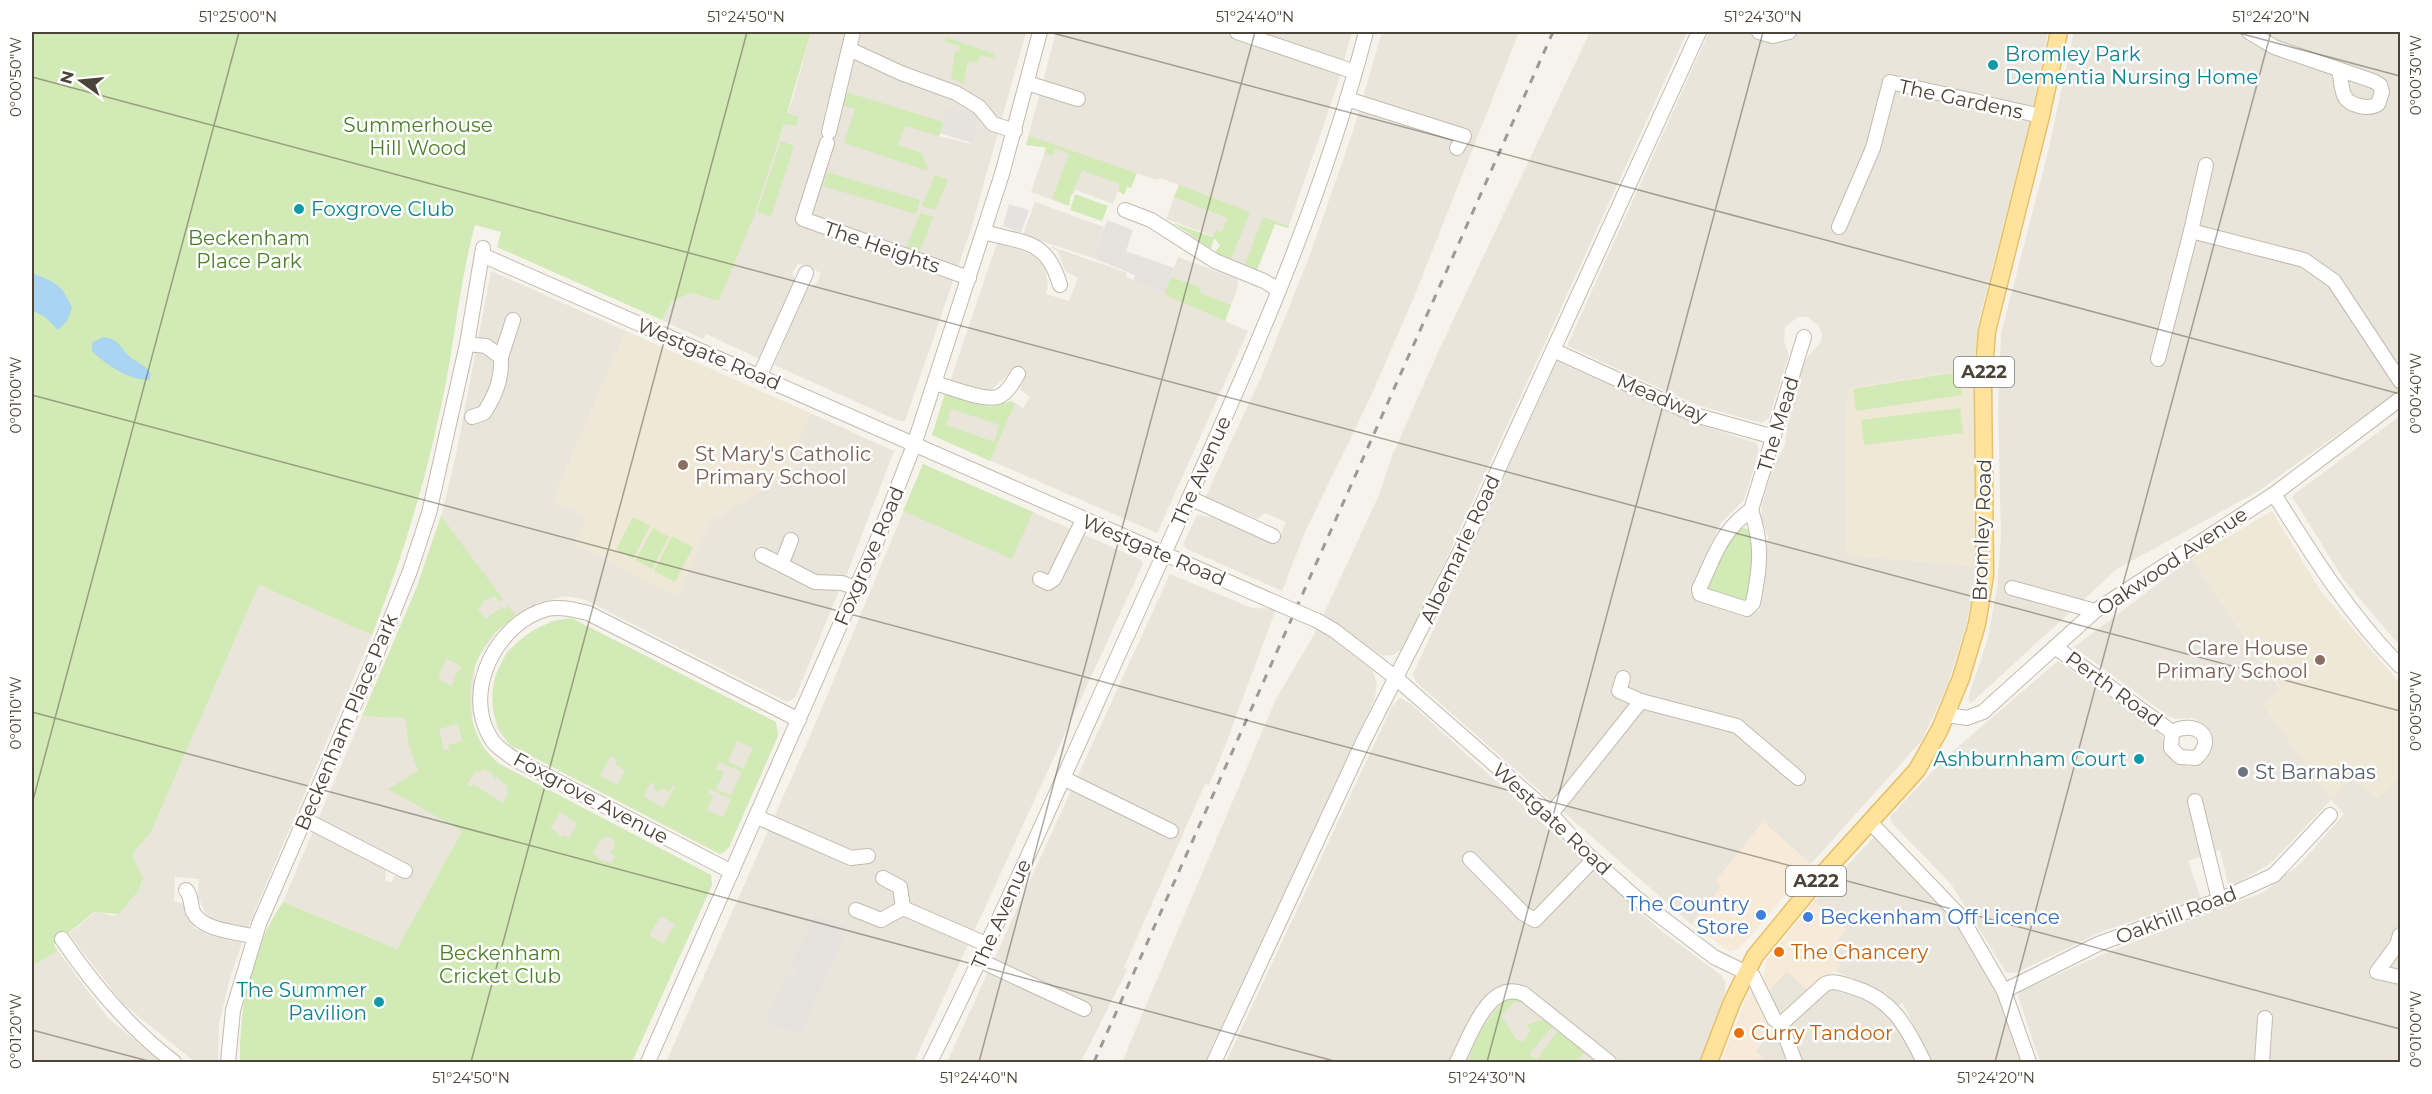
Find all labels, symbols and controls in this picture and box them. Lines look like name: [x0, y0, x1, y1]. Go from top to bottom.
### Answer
text: 51°25'00"N: [199, 7, 277, 26]
text: 51°24'50"N: [707, 7, 785, 26]
text: 51°24'40"N: [1216, 7, 1294, 26]
text: 51°24'30"N: [1724, 7, 1802, 26]
text: 51°24'20"N: [2232, 7, 2310, 26]
text: 0°00'30"W: [2406, 35, 2425, 115]
text: 0°00'50"W: [6, 37, 25, 117]
place label: Bromley Park Dementia Nursing Home: [2005, 42, 2258, 89]
north arrow: [51, 51, 111, 111]
marker: Bromley Park Dementia Nursing Home: [1986, 58, 2000, 72]
text: N: [56, 69, 78, 86]
street label: The Gardens: [1897, 74, 2025, 124]
park label: Summerhouse Hill Wood: [343, 113, 493, 160]
place label: Foxgrove Club: [311, 197, 454, 221]
marker: Foxgrove Club: [292, 202, 306, 216]
street label: The Heights: [821, 216, 943, 278]
park label: Beckenham Place Park: [188, 226, 310, 273]
street label: Westgate Road: [634, 313, 784, 395]
text: 0°00'40"W: [2406, 352, 2425, 433]
text: 0°01'00"W: [6, 356, 25, 434]
road number: A222: [1954, 357, 2014, 387]
street label: Meadway: [1613, 368, 1711, 428]
street label: The Mead: [1752, 373, 1804, 475]
street label: The Avenue: [1166, 412, 1236, 530]
place label: St Mary's Catholic Primary School: [695, 442, 871, 489]
marker: St Mary's Catholic Primary School: [676, 458, 690, 472]
street label: Bromley Road: [1968, 458, 1996, 602]
street label: Albemarle Road: [1415, 471, 1505, 627]
street label: Foxgrove Road: [829, 483, 909, 629]
street label: Oakwood Avenue: [2092, 502, 2252, 620]
street label: Westgate Road: [1079, 509, 1229, 591]
street label: Beckenham Place Park: [289, 610, 403, 834]
place label: Clare House Primary School: [2156, 636, 2308, 683]
street label: Perth Road: [2061, 646, 2167, 732]
marker: Clare House Primary School: [2313, 653, 2327, 667]
text: 0°00'50"W: [2406, 671, 2425, 751]
text: 0°01'10"W: [6, 676, 25, 750]
street label: Foxgrove Avenue: [509, 747, 673, 849]
place label: Ashburnham Court: [1933, 747, 2127, 771]
marker: Ashburnham Court: [2132, 752, 2146, 766]
street label: Westgate Road: [1488, 758, 1616, 880]
place label: St Barnabas: [2255, 760, 2376, 784]
marker: St Barnabas: [2236, 765, 2250, 779]
street label: The Avenue: [966, 855, 1036, 973]
road number: A222: [1786, 866, 1846, 896]
street label: Oakhill Road: [2112, 881, 2240, 949]
place label: The Country Store: [1627, 892, 1749, 939]
place label: Beckenham Off Licence: [1820, 905, 2060, 929]
marker: The Country Store: [1754, 908, 1768, 922]
marker: Beckenham Off Licence: [1801, 910, 1815, 924]
place label: The Chancery: [1791, 940, 1928, 964]
park label: Beckenham Cricket Club: [439, 941, 561, 988]
marker: The Chancery: [1772, 945, 1786, 959]
place label: The Summer Pavilion: [236, 978, 367, 1025]
text: 0°01'00"W: [2406, 990, 2425, 1068]
text: 0°01'20"W: [6, 993, 25, 1069]
marker: The Summer Pavilion: [372, 995, 386, 1009]
place label: Curry Tandoor: [1751, 1021, 1893, 1045]
marker: Curry Tandoor: [1732, 1026, 1746, 1040]
text: 51°24'50"N: [432, 1068, 510, 1087]
text: 51°24'40"N: [940, 1068, 1018, 1087]
text: 51°24'30"N: [1448, 1068, 1526, 1087]
text: 51°24'20"N: [1957, 1068, 2035, 1087]

